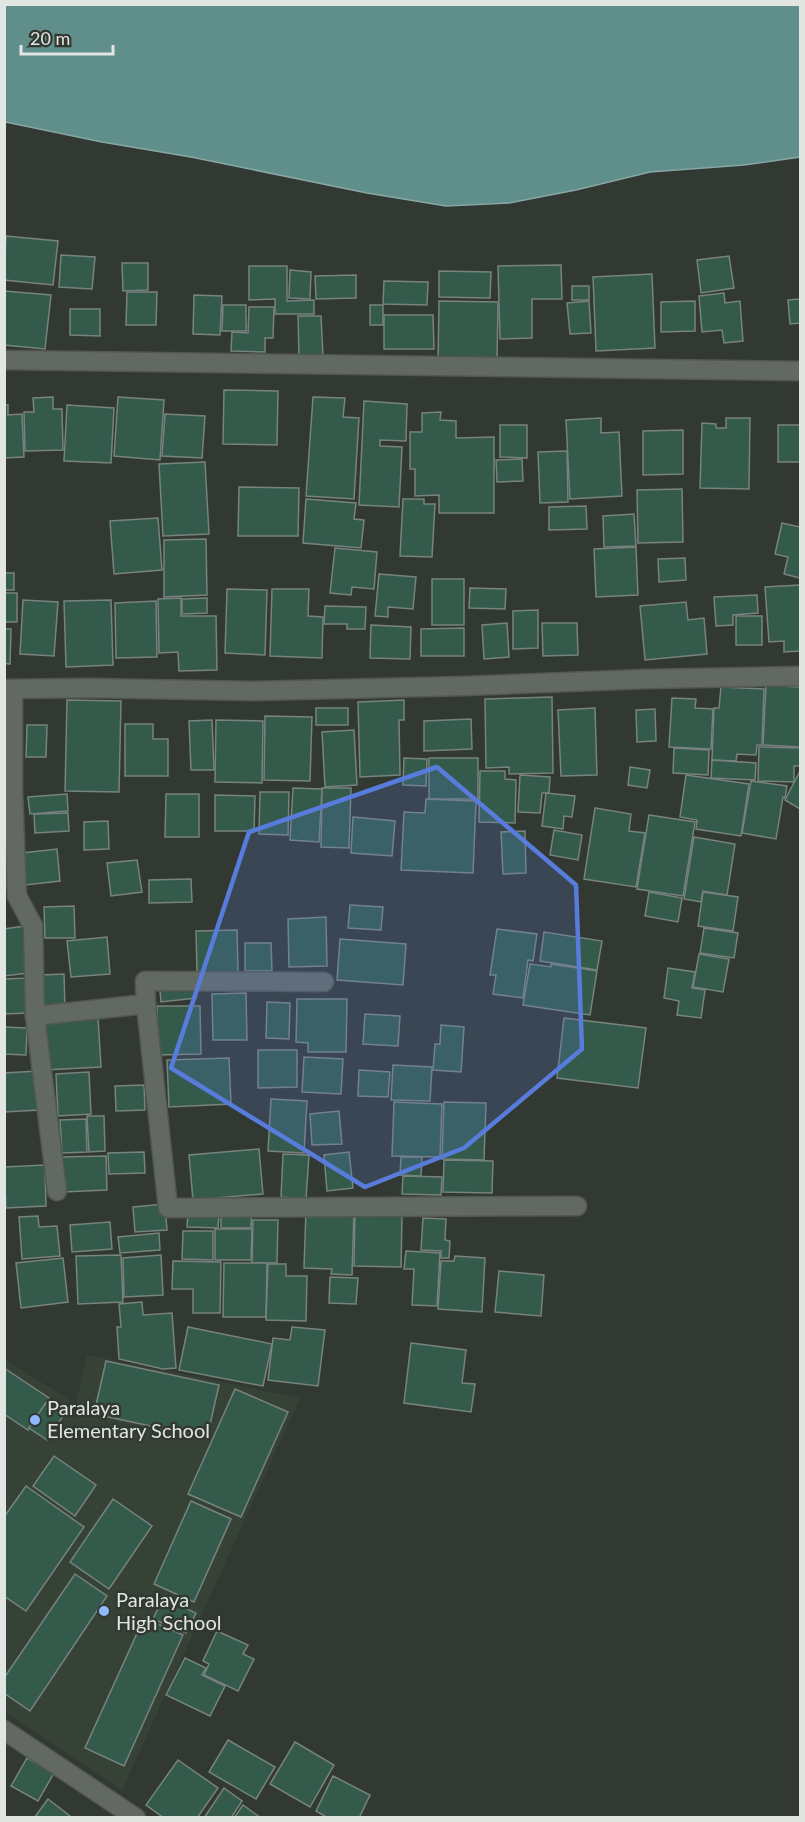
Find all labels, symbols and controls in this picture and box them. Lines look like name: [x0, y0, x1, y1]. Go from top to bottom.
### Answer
scale bar: [21, 18, 112, 56]
text: 20 m: [30, 27, 70, 49]
place label: Paralaya Elementary School: [47, 1395, 210, 1442]
marker: Paralaya Elementary School: [28, 1413, 42, 1427]
place label: Paralaya High School: [116, 1587, 222, 1634]
marker: Paralaya High School: [97, 1604, 111, 1618]

